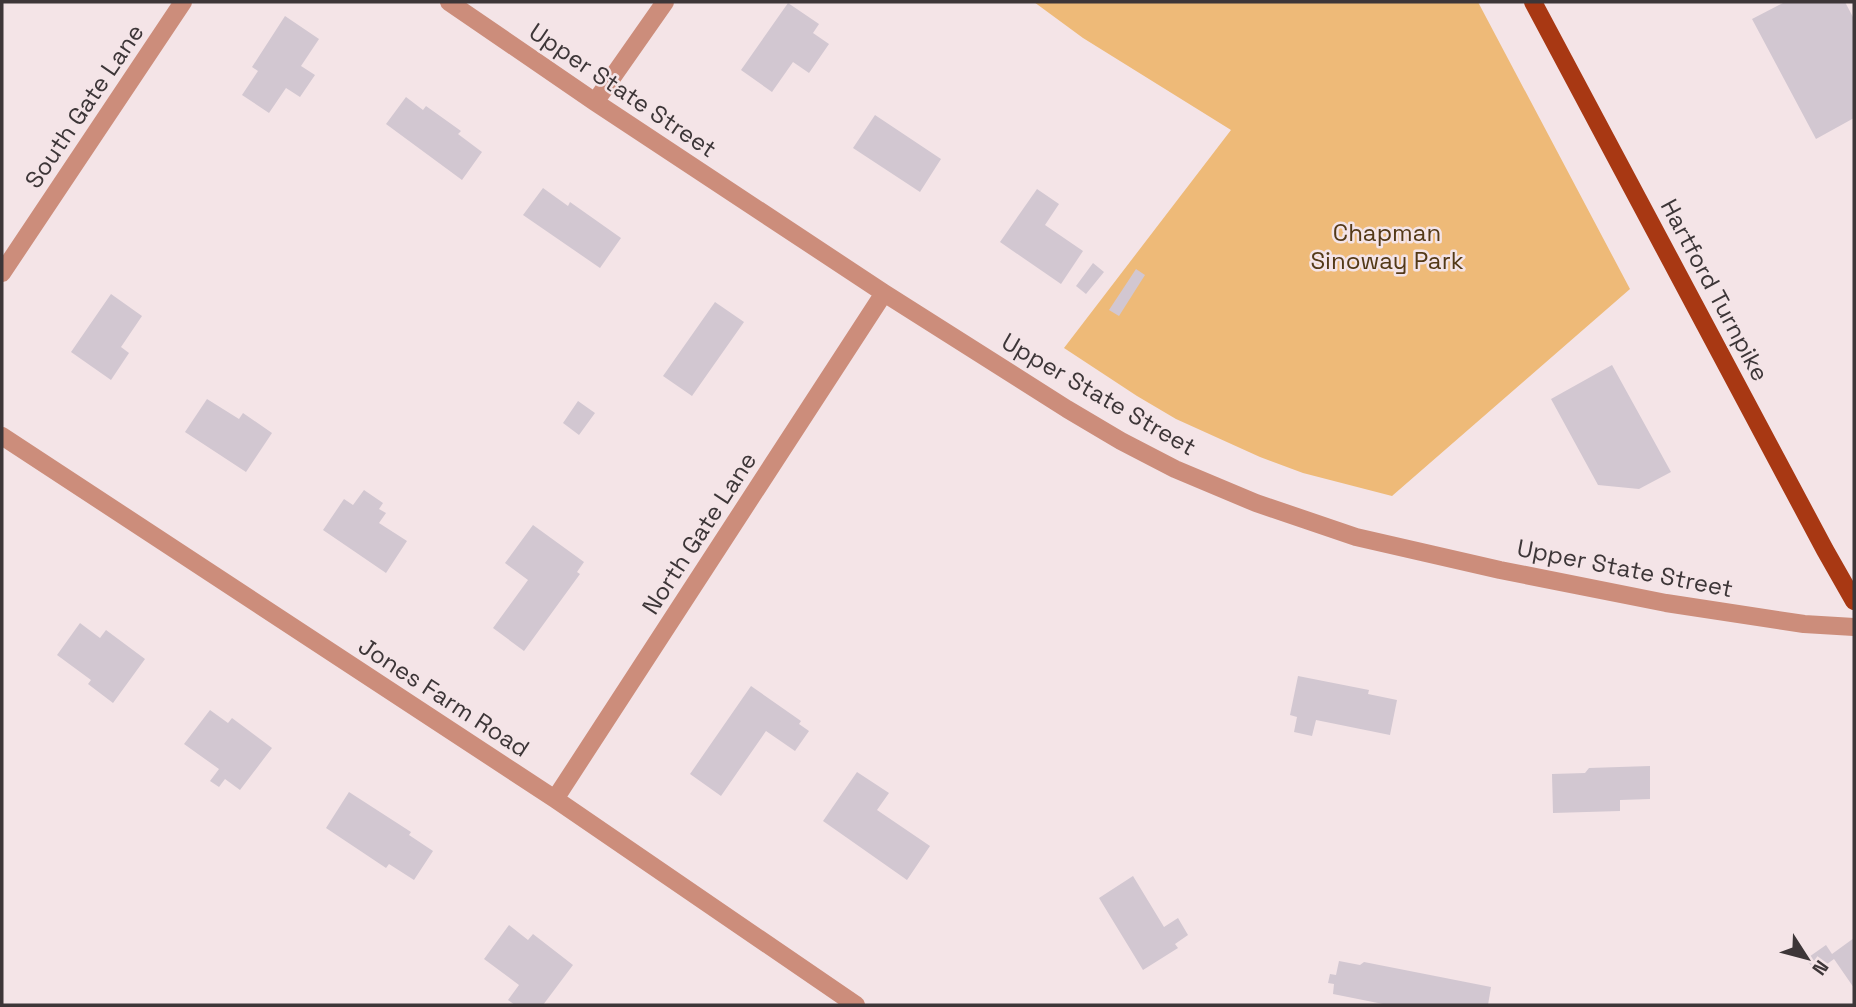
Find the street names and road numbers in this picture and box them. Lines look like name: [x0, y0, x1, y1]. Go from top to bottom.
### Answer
street label: Upper State Street: [523, 16, 723, 164]
street label: South Gate Lane: [18, 18, 150, 194]
street label: Hartford Turnpike: [1654, 194, 1776, 386]
street label: Upper State Street: [996, 326, 1202, 462]
street label: North Gate Lane: [635, 446, 763, 620]
street label: Upper State Street: [1514, 532, 1736, 604]
street label: Jones Farm Road: [353, 630, 535, 764]

